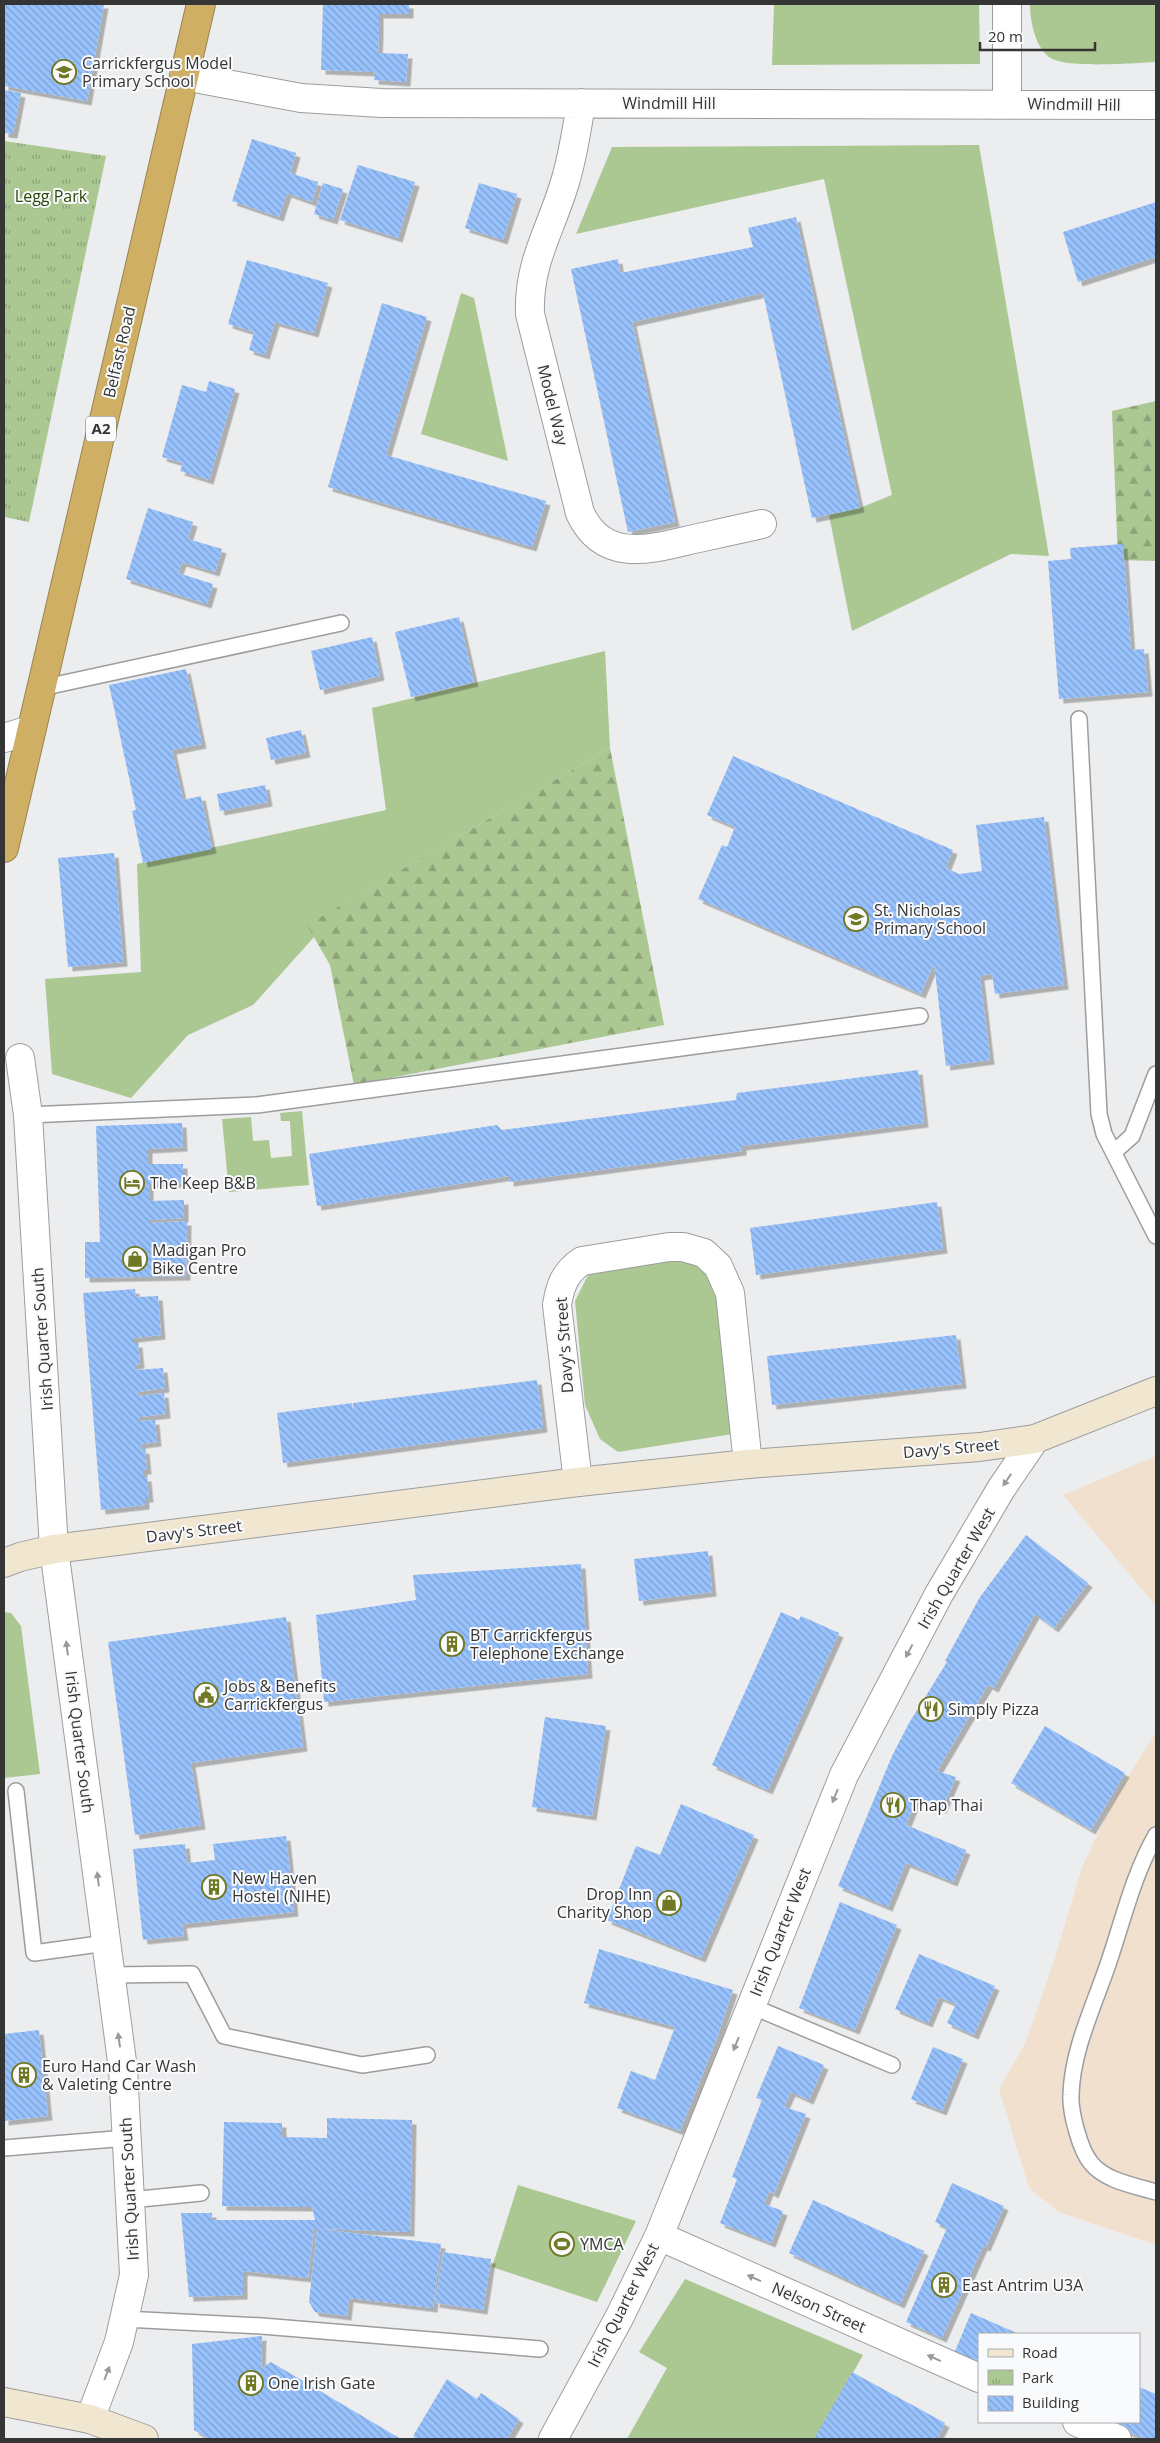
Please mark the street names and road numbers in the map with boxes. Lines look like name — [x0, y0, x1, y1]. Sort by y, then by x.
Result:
street label: Windmill Hill — [622, 92, 716, 114]
street label: Windmill Hill — [1027, 92, 1121, 116]
street label: Belfast Road — [98, 304, 140, 400]
street label: Model Way — [532, 362, 574, 449]
road number: A2 — [86, 416, 116, 442]
street label: Irish Quarter South — [26, 1267, 58, 1411]
street label: Davy's Street — [550, 1296, 578, 1394]
street label: Davy's Street — [902, 1433, 1000, 1463]
street label: Irish Quarter West — [912, 1503, 1000, 1633]
street label: Davy's Street — [145, 1514, 244, 1548]
street label: Irish Quarter South — [60, 1669, 100, 1815]
street label: Irish Quarter West — [744, 1864, 816, 2000]
street label: Irish Quarter South — [114, 2117, 144, 2261]
street label: Irish Quarter West — [582, 2239, 664, 2371]
street label: Nelson Street — [768, 2276, 870, 2338]

